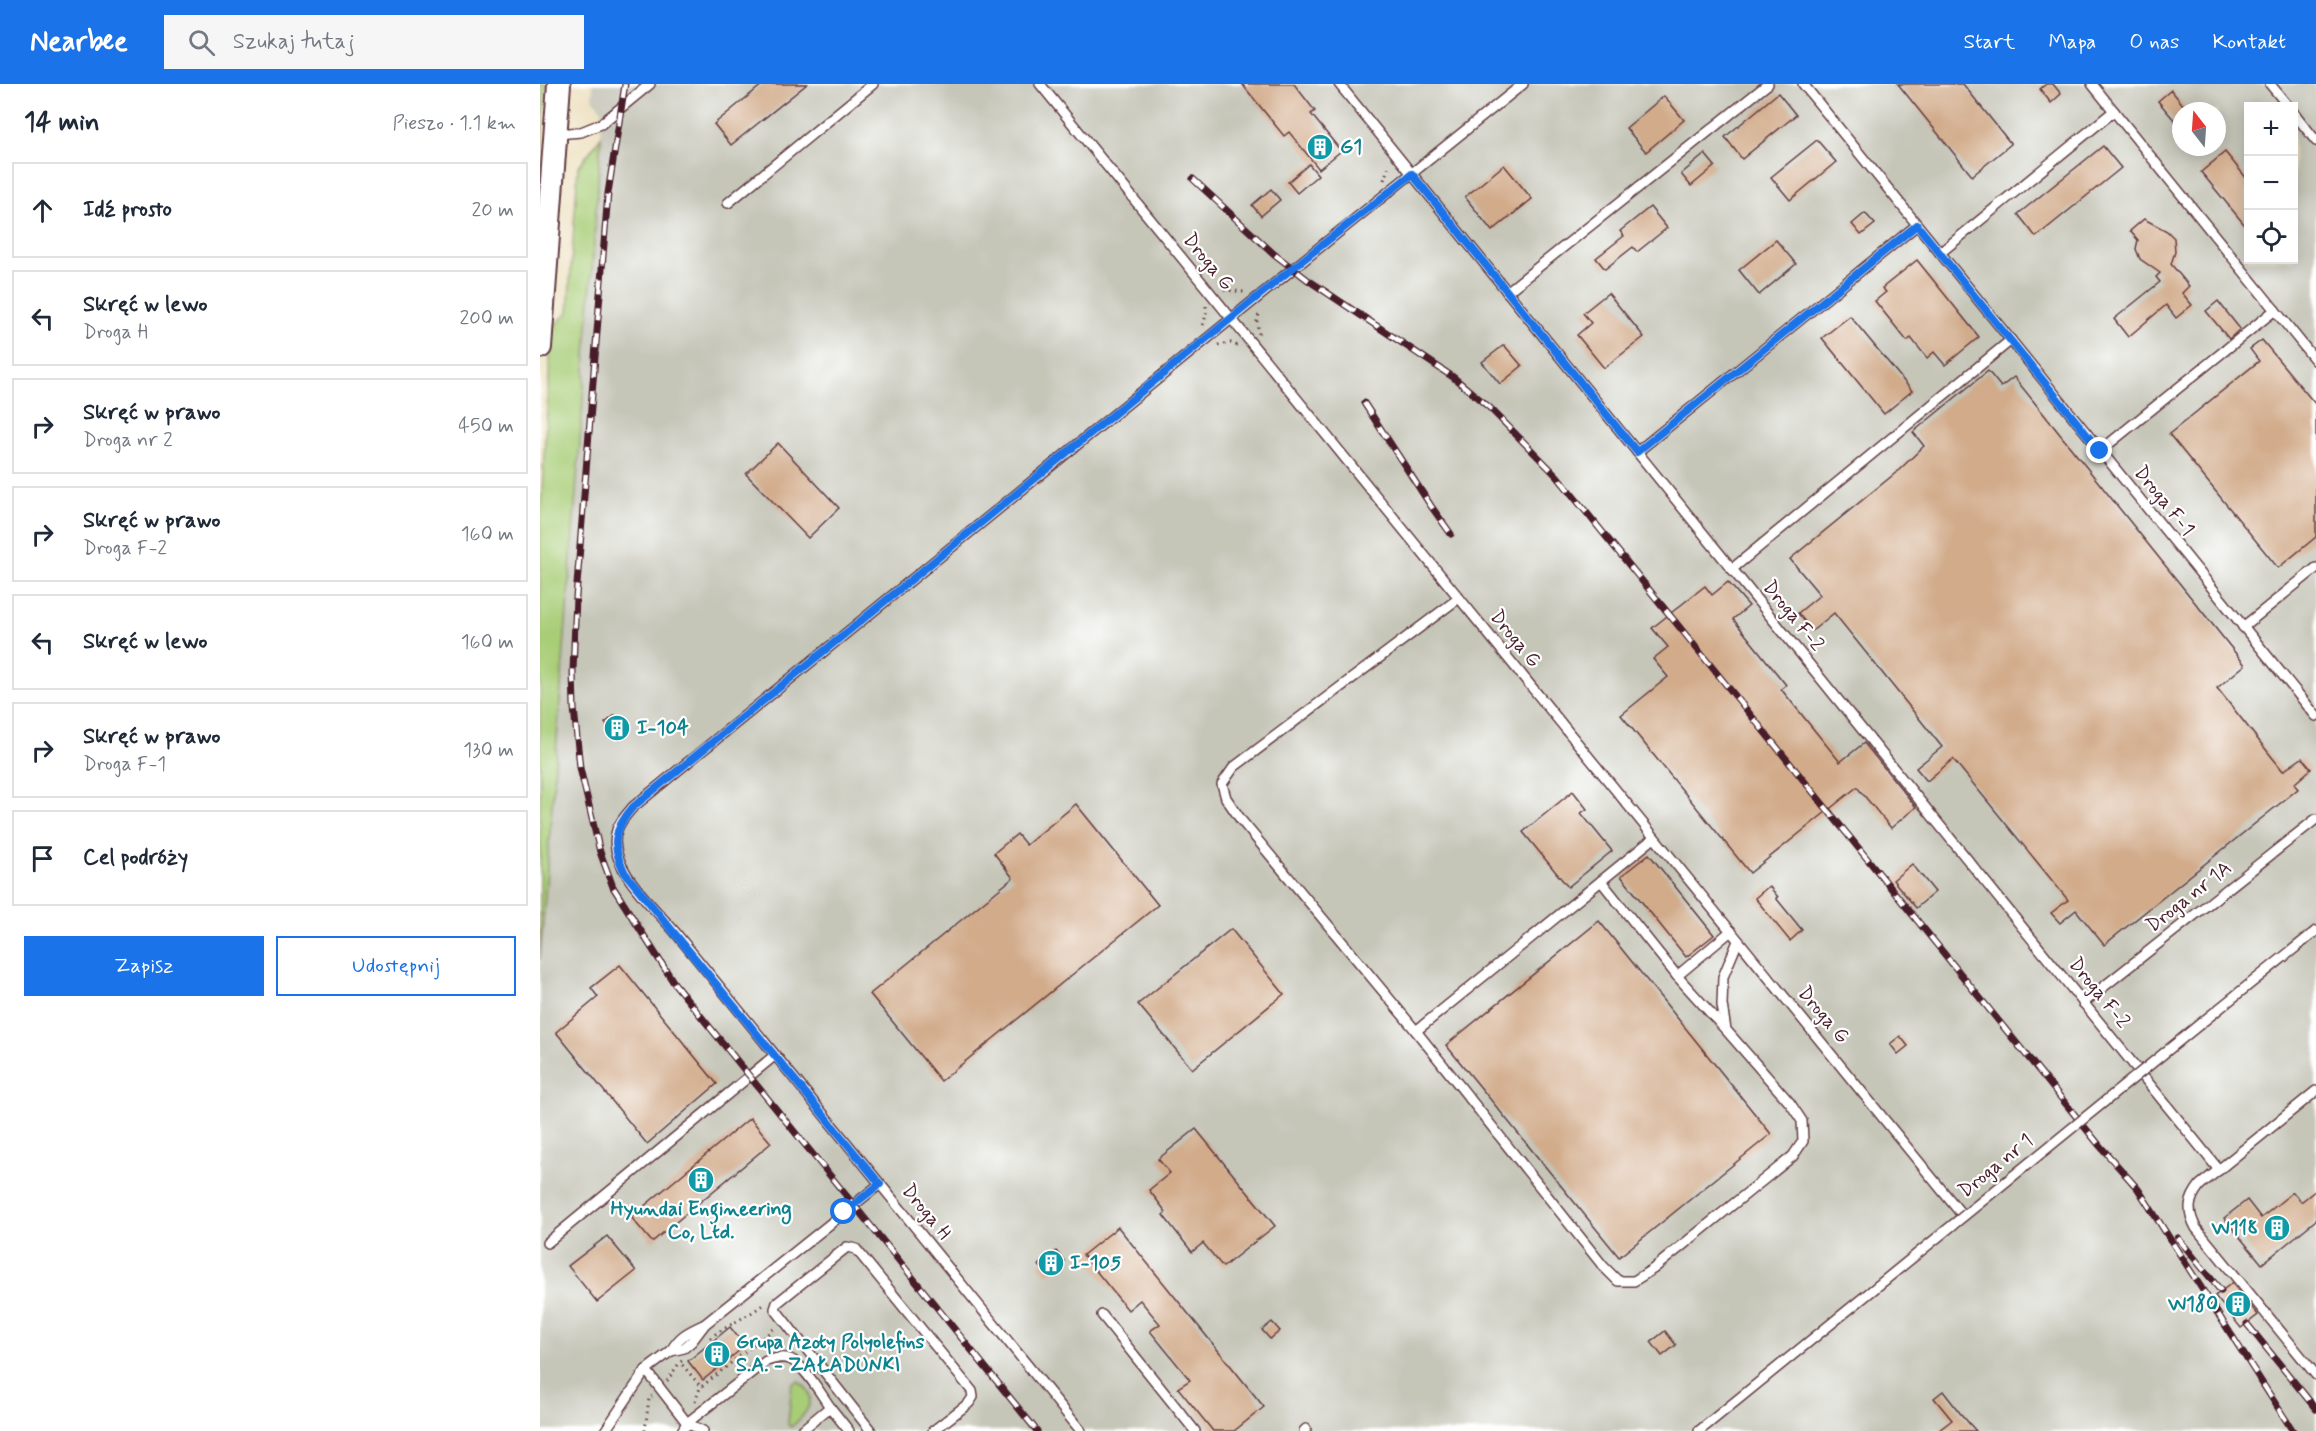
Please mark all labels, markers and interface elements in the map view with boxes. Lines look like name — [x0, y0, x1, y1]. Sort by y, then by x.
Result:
search box — [164, 15, 584, 69]
text: Nearbee — [30, 24, 128, 61]
icon: search — [185, 26, 218, 59]
text: Szukaj tutaj — [233, 28, 355, 56]
text: Start — [1963, 28, 2015, 56]
text: Mapa — [2048, 28, 2096, 56]
text: O nas — [2129, 28, 2179, 56]
text: Kontakt — [2212, 28, 2286, 56]
north arrow — [2172, 102, 2226, 156]
map controls — [2244, 102, 2298, 264]
button: + — [2244, 102, 2298, 156]
text: 14 min — [24, 106, 100, 140]
text: Pieszo · 1.1 km — [392, 110, 516, 137]
building icon: G1 — [1305, 132, 1335, 162]
place label: G1 — [1340, 134, 1362, 161]
button: − — [2244, 156, 2298, 210]
icon: ahead — [26, 194, 59, 227]
text: Idź prosto — [83, 196, 172, 224]
text: 20 m — [471, 197, 514, 224]
button: locate — [2244, 210, 2298, 264]
street label: Droga G — [1176, 227, 1240, 297]
text: Skręć w lewo — [83, 291, 208, 319]
icon: left — [26, 302, 59, 335]
text: 200 m — [459, 305, 514, 332]
text: Droga H — [83, 319, 148, 346]
text: Skręć w prawo — [83, 399, 220, 427]
icon: right — [26, 410, 59, 443]
text: 450 m — [458, 413, 514, 440]
text: Droga nr 2 — [83, 427, 173, 454]
route end — [2086, 437, 2112, 463]
street label: Droga F-1 — [2127, 460, 2201, 542]
text: Skręć w prawo — [83, 507, 220, 535]
icon: right — [26, 518, 59, 551]
text: 160 m — [461, 521, 514, 548]
text: Droga F-2 — [83, 535, 167, 562]
street label: Droga F-2 — [1756, 575, 1830, 657]
street label: Droga G — [1483, 604, 1547, 674]
icon: left — [26, 626, 59, 659]
text: Skręć w lewo — [83, 628, 208, 656]
text: 160 m — [461, 629, 514, 656]
building icon: I-104 — [602, 713, 632, 743]
place label: I-104 — [637, 715, 689, 742]
text: Skręć w prawo — [83, 723, 220, 751]
icon: right — [26, 734, 59, 767]
text: 130 m — [463, 737, 514, 764]
text: Droga F-1 — [83, 751, 166, 778]
icon: arrive — [26, 842, 59, 875]
text: Cel podróży — [83, 844, 188, 872]
street label: Droga nr 1A — [2140, 855, 2238, 939]
button: Zapisz — [24, 936, 264, 996]
button: Udostępnij — [276, 936, 516, 996]
street label: Droga F-2 — [2062, 952, 2136, 1034]
street label: Droga G — [1791, 981, 1855, 1049]
street label: Droga nr 1 — [1953, 1127, 2039, 1205]
building icon: Hyundai Engineering Co, Ltd. — [686, 1165, 716, 1195]
street label: Droga H — [895, 1178, 957, 1246]
place label: Hyundai Engineering Co, Ltd. — [610, 1196, 792, 1246]
route start — [830, 1198, 856, 1224]
building icon: W118 — [2262, 1213, 2292, 1243]
place label: W118 — [2211, 1215, 2258, 1242]
building icon: I-105 — [1036, 1248, 1066, 1278]
place label: I-105 — [1070, 1250, 1121, 1277]
building icon: W180 — [2223, 1289, 2253, 1319]
place label: W180 — [2167, 1291, 2218, 1318]
place label: Grupa Azoty Polyolefins S.A. - ZAŁADUNKI — [736, 1329, 925, 1379]
building icon: Grupa Azoty Polyolefins S.A. - ZAŁADUNKI — [702, 1339, 732, 1369]

